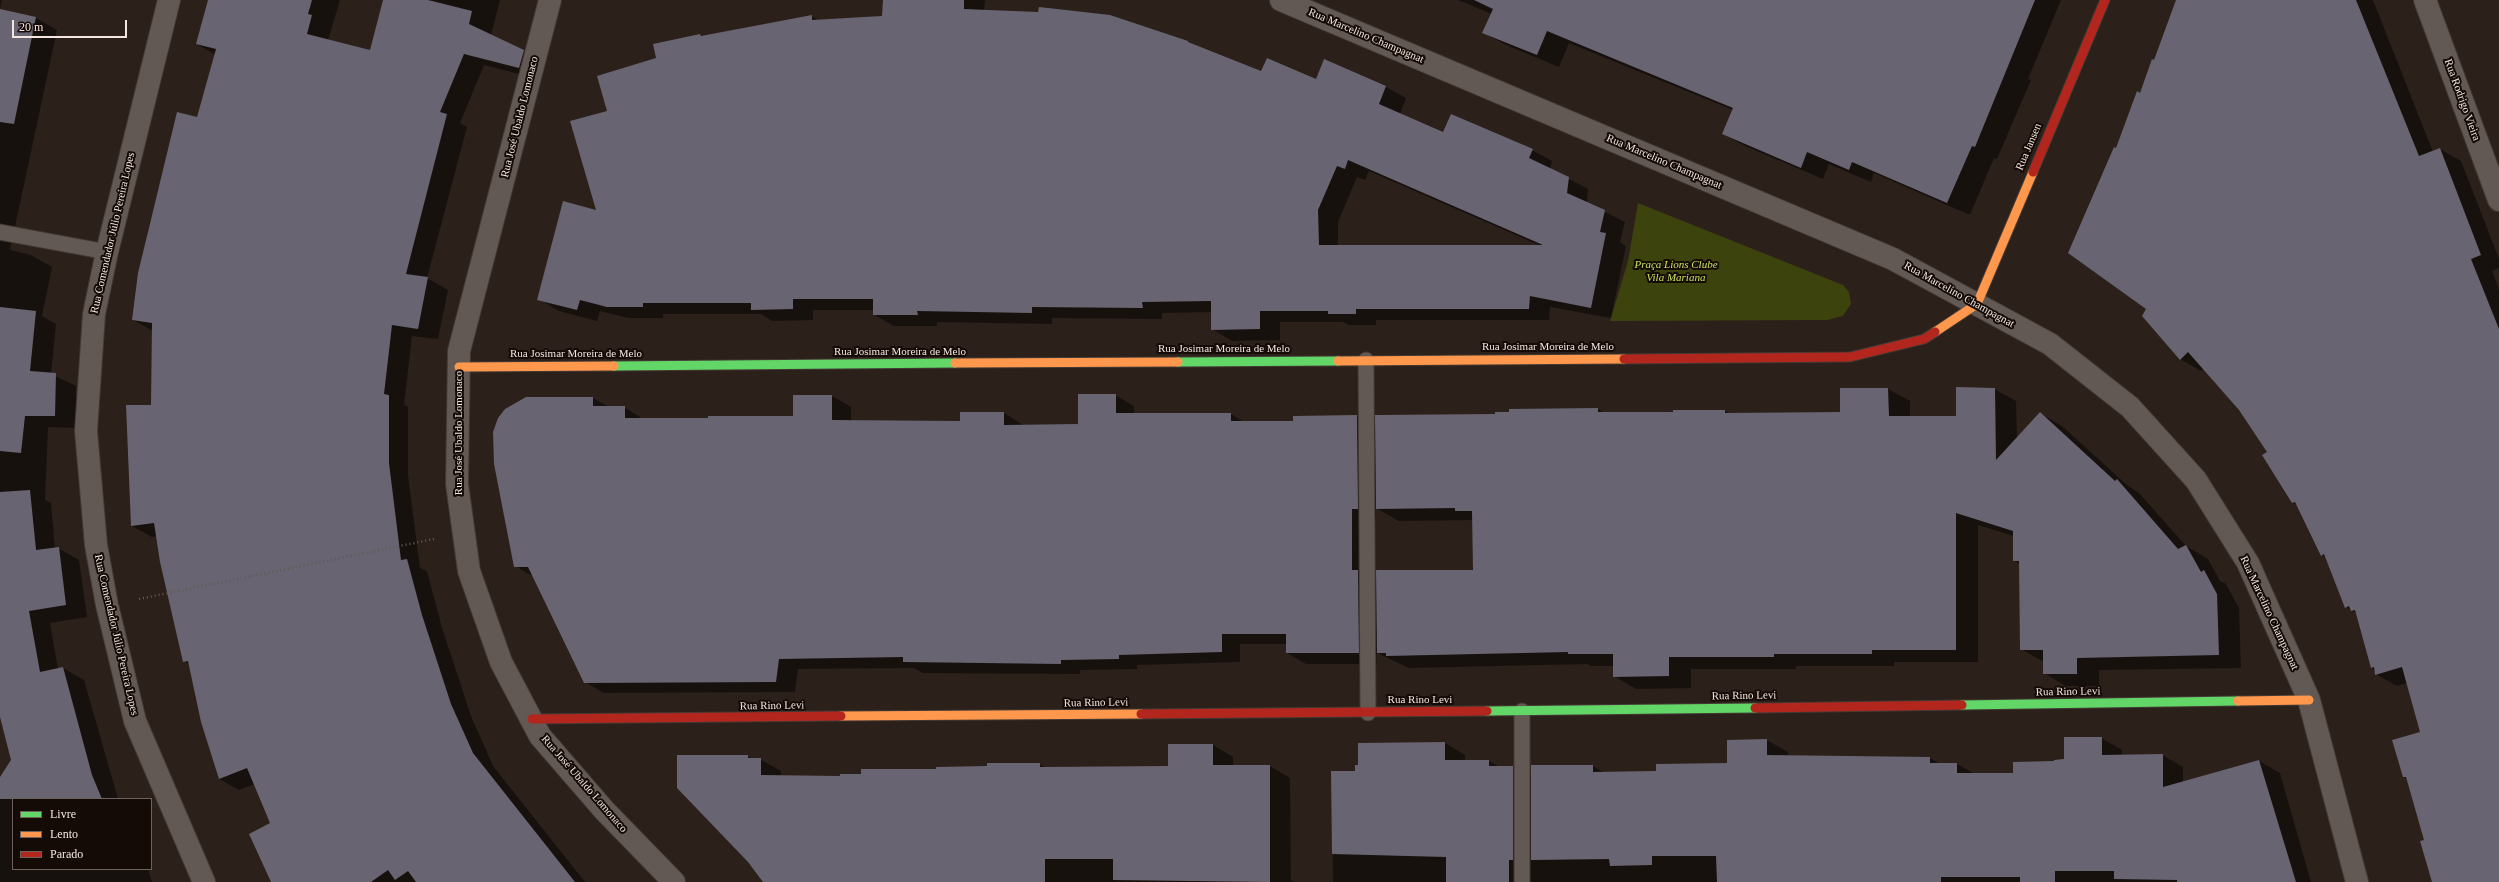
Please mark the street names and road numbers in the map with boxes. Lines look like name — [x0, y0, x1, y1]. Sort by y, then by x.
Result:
street label: Rua Marcelino Champagnat — [1306, 6, 1426, 66]
street label: Rua José Ubaldo Lomonaco — [499, 55, 541, 179]
street label: Rua Rodrigo Vieira — [2441, 57, 2483, 143]
street label: Rua Jansen — [2013, 122, 2045, 172]
street label: Rua Marcelino Champagnat — [1604, 132, 1724, 192]
street label: Rua Comendador Júlio Pereira Lopes — [88, 151, 138, 315]
street label: Rua Marcelino Champagnat — [1902, 259, 2016, 331]
street label: Rua Josimar Moreira de Melo — [1482, 340, 1614, 354]
street label: Rua Josimar Moreira de Melo — [1158, 342, 1290, 356]
street label: Rua Josimar Moreira de Melo — [834, 345, 966, 359]
street label: Rua Josimar Moreira de Melo — [510, 347, 642, 361]
street label: Rua José Ubaldo Lomonaco — [452, 371, 466, 495]
street label: Rua Comendador Júlio Pereira Lopes — [91, 553, 141, 717]
street label: Rua Marcelino Champagnat — [2237, 554, 2301, 672]
street label: Rua Rino Levi — [2036, 685, 2100, 699]
street label: Rua Rino Levi — [1712, 689, 1776, 703]
street label: Rua Rino Levi — [1388, 693, 1452, 707]
street label: Rua Rino Levi — [1064, 696, 1128, 710]
street label: Rua Rino Levi — [740, 699, 804, 713]
street label: Rua José Ubaldo Lomonaco — [538, 733, 630, 835]

